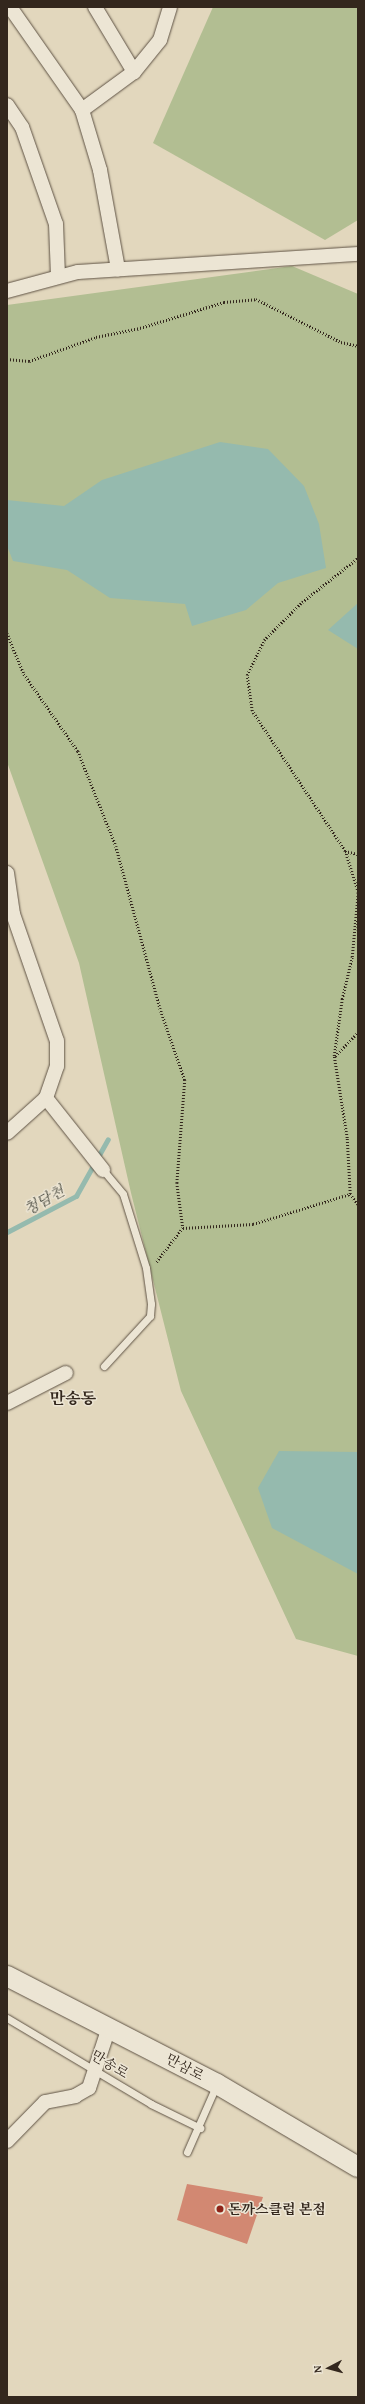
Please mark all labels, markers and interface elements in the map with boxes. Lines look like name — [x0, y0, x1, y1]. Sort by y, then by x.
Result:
water label: 청담천 — [21, 1182, 67, 1218]
district label: 만송동 — [50, 1388, 96, 1408]
street label: 만송로 — [88, 2046, 132, 2082]
street label: 만삼로 — [163, 2050, 207, 2084]
place label: 돈까스클럽 본점 — [228, 2201, 326, 2217]
marker: 돈까스클럽 본점 — [215, 2204, 225, 2214]
north arrow — [309, 2348, 349, 2388]
text: N — [309, 2365, 325, 2374]

